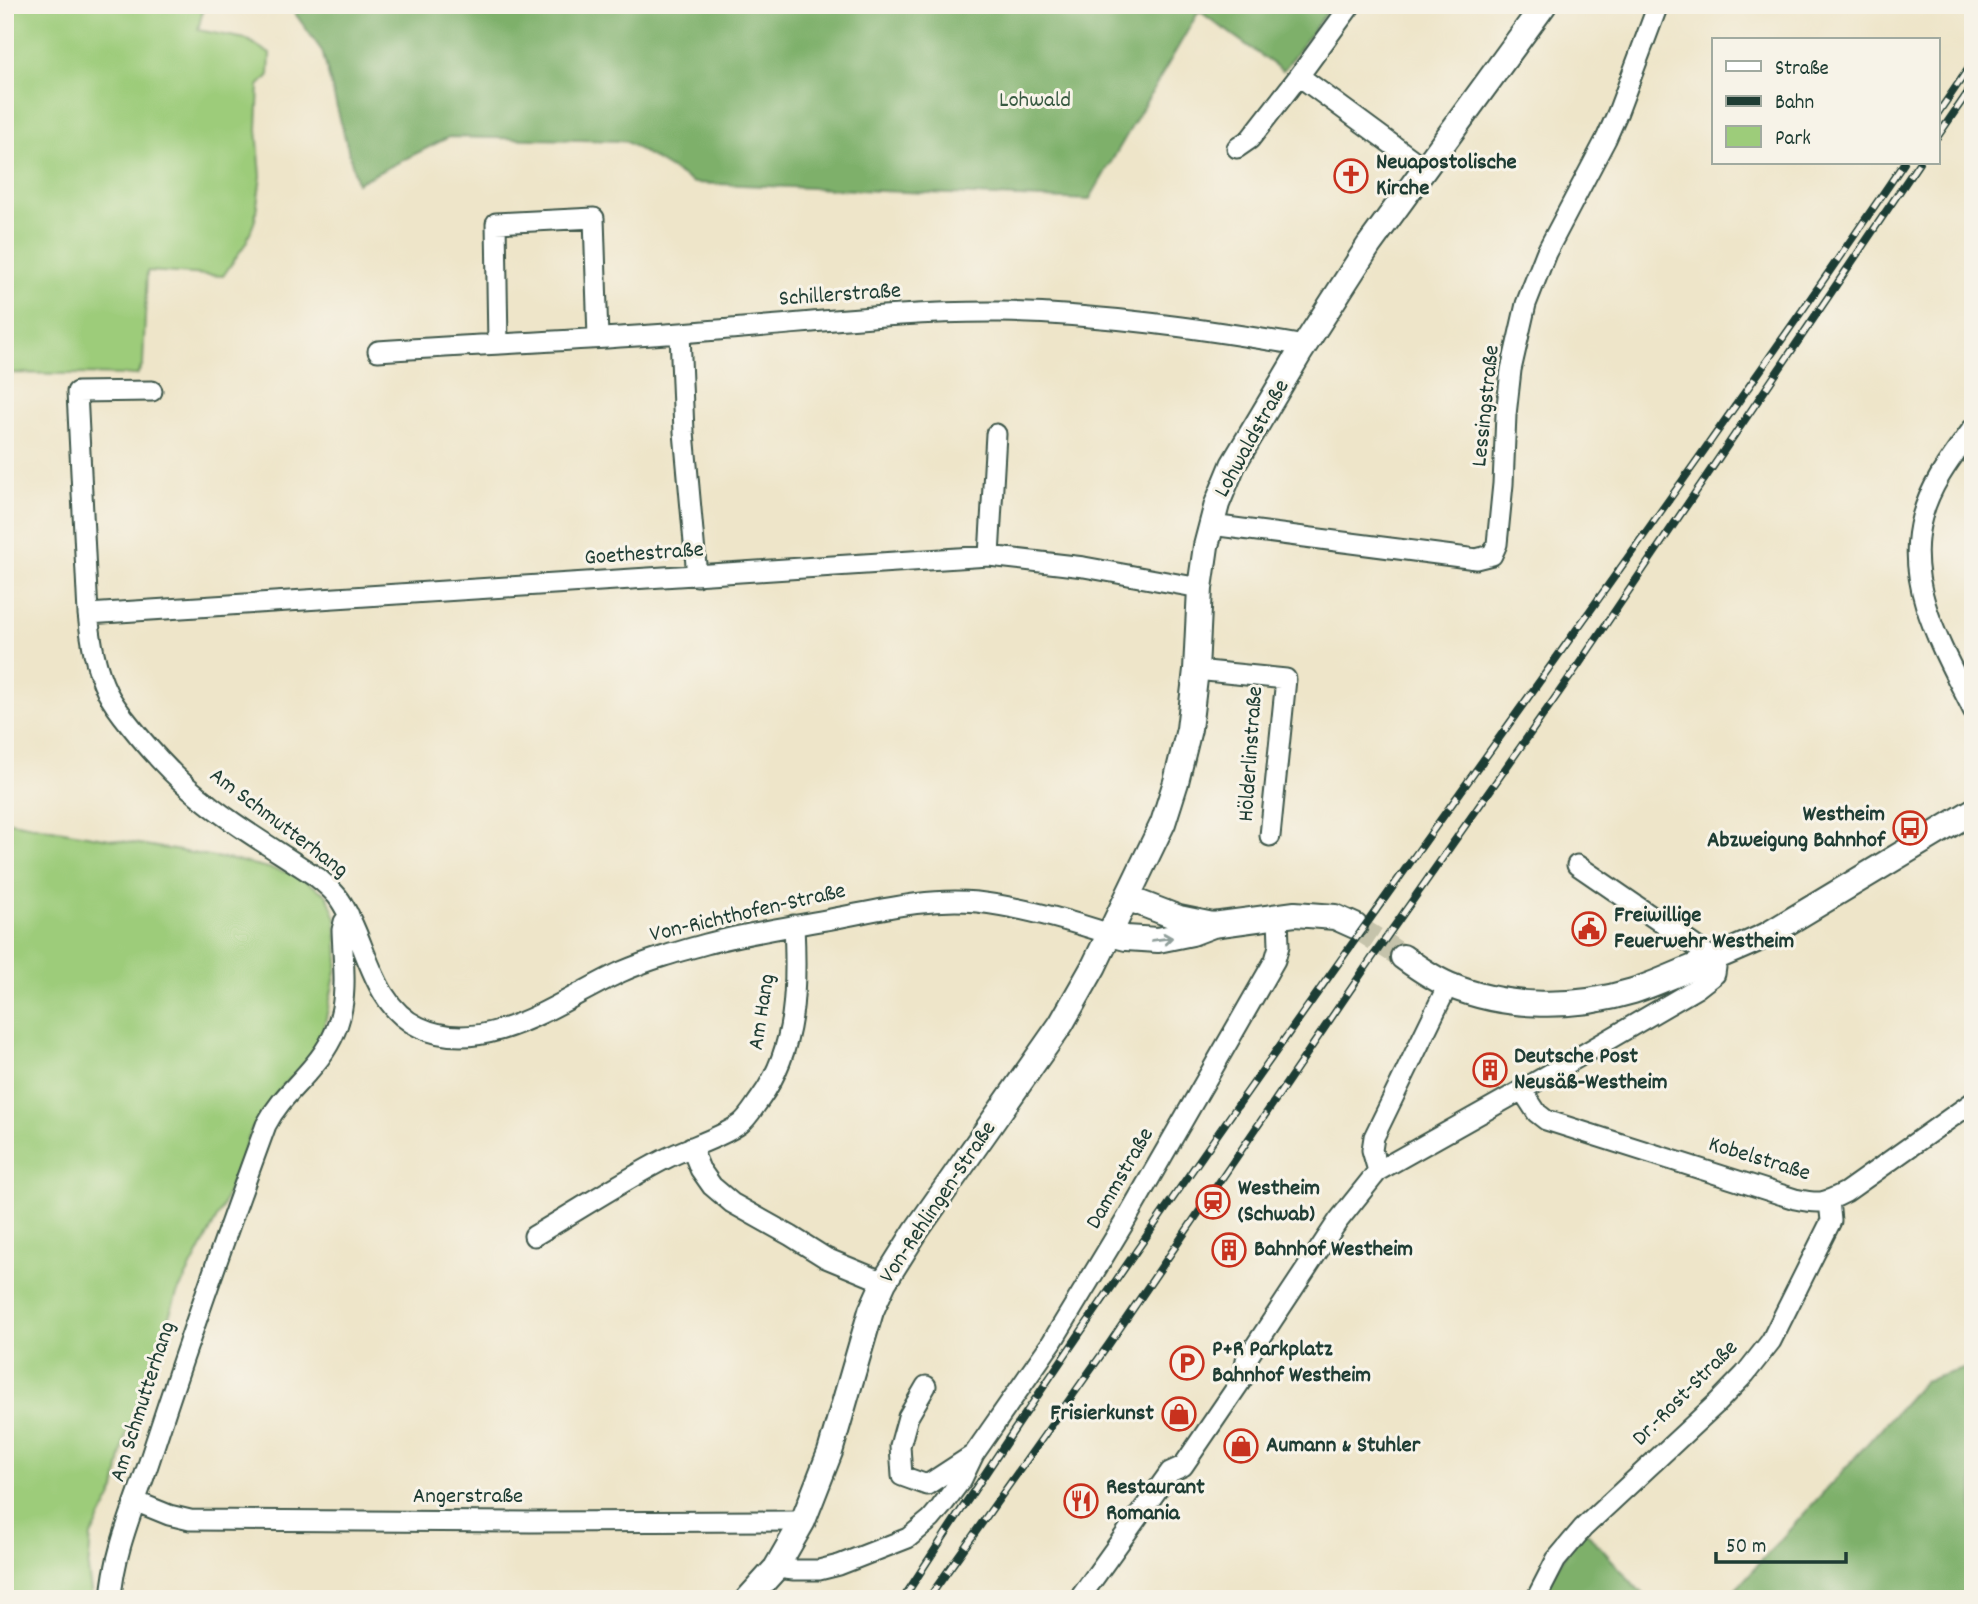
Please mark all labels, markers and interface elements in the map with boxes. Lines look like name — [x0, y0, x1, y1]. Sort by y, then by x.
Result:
legend — [1712, 38, 1940, 164]
text: Straße — [1775, 55, 1829, 85]
park label: Lohwald — [999, 85, 1071, 118]
text: Bahn — [1775, 89, 1814, 119]
text: Park — [1775, 125, 1811, 155]
place label: Neuapostolische Kirche — [1376, 147, 1517, 206]
church icon: Neuapostolische Kirche — [1332, 157, 1370, 195]
street label: Schillerstraße — [778, 275, 902, 317]
street label: Lessingstraße — [1464, 343, 1510, 469]
street label: Lohwaldstraße — [1207, 374, 1299, 504]
street label: Goethestraße — [583, 534, 705, 576]
street label: Hölderlinstraße — [1231, 685, 1273, 823]
street label: Am Schmutterhang — [201, 761, 355, 887]
place label: Westheim Abzweigung Bahnhof — [1707, 799, 1886, 858]
bus stop icon: Westheim Abzweigung Bahnhof — [1891, 809, 1929, 847]
street label: Von-Richthofen-Straße — [647, 875, 849, 953]
place label: Freiwillige Feuerwehr Westheim — [1614, 900, 1795, 959]
public building icon: Freiwillige Feuerwehr Westheim — [1570, 910, 1608, 948]
one-way arrow — [1150, 932, 1173, 945]
street label: Am Hang — [741, 971, 785, 1053]
place label: Deutsche Post Neusäß-Westheim — [1514, 1041, 1668, 1100]
building icon: Deutsche Post Neusäß-Westheim — [1471, 1051, 1509, 1089]
street label: Von-Rehlingen-Straße — [872, 1115, 1006, 1291]
street label: Dammstraße — [1079, 1122, 1163, 1236]
street label: Kobelstraße — [1704, 1129, 1814, 1191]
place label: Westheim (Schwab) — [1238, 1173, 1320, 1232]
station icon: Westheim (Schwab) — [1194, 1183, 1232, 1221]
building icon: Bahnhof Westheim — [1210, 1231, 1248, 1269]
place label: Bahnhof Westheim — [1254, 1234, 1413, 1267]
street label: Am Schmutterhang — [103, 1318, 185, 1486]
street label: Dr.-Rost-Straße — [1625, 1333, 1747, 1455]
place label: P+R Parkplatz Bahnhof Westheim — [1212, 1334, 1371, 1393]
parking icon: P+R Parkplatz Bahnhof Westheim — [1168, 1344, 1206, 1382]
shop icon: Frisierkunst — [1160, 1395, 1198, 1433]
place label: Frisierkunst — [1050, 1398, 1155, 1431]
shop icon: Aumann & Stuhler — [1222, 1427, 1260, 1465]
place label: Aumann & Stuhler — [1266, 1430, 1421, 1463]
place label: Restaurant Romania — [1106, 1472, 1205, 1531]
street label: Angerstraße — [413, 1481, 523, 1514]
restaurant icon: Restaurant Romania — [1062, 1482, 1100, 1520]
scale bar — [1716, 1520, 1845, 1564]
text: 50 m — [1726, 1533, 1766, 1563]

